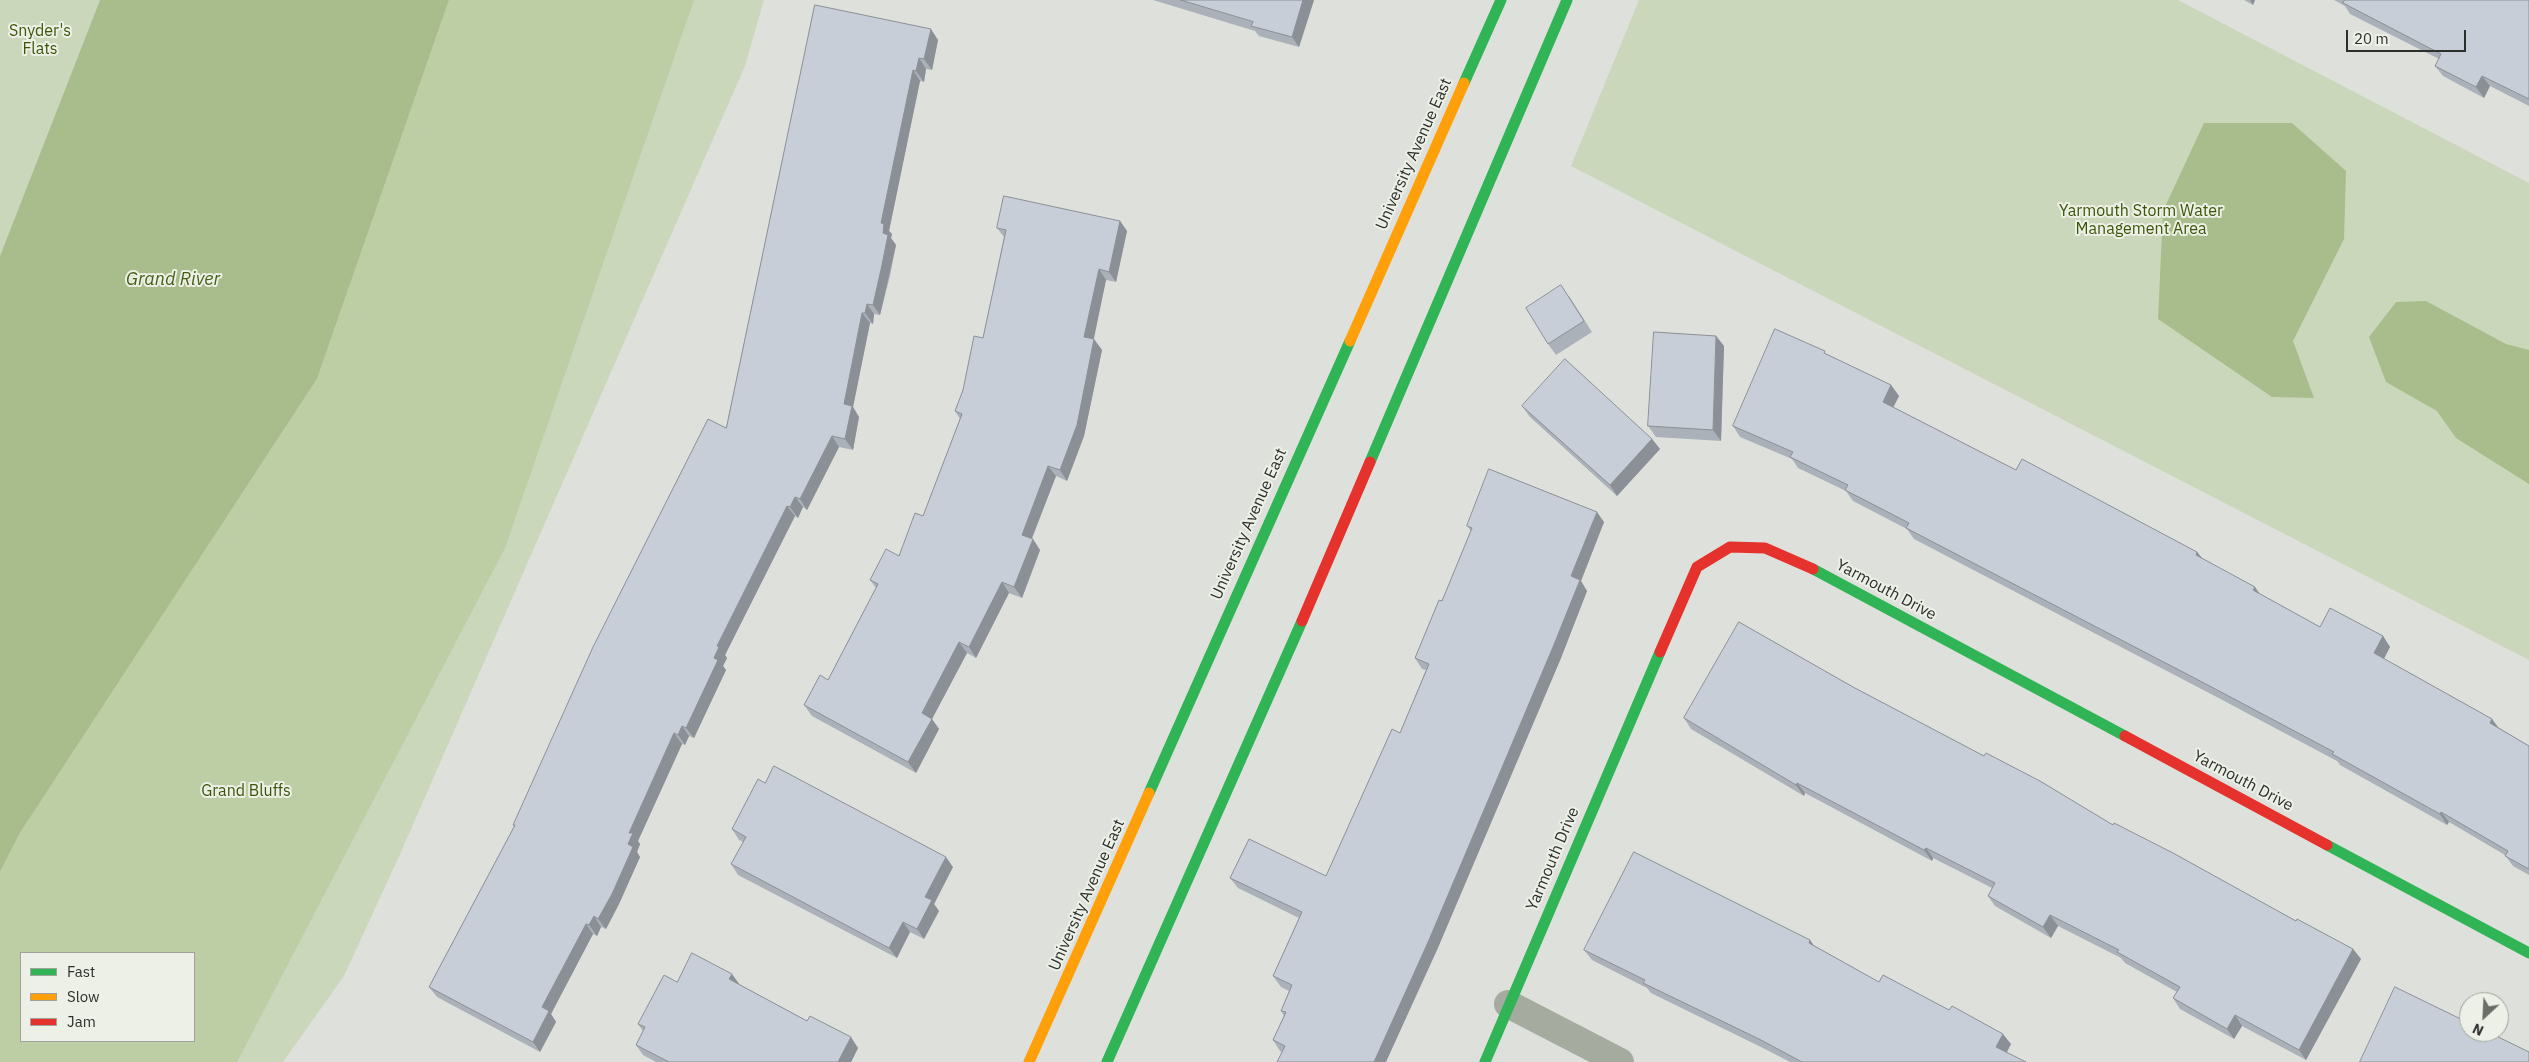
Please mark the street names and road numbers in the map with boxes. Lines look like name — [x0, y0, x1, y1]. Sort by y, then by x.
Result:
street label: University Avenue East — [1372, 75, 1456, 233]
street label: University Avenue East — [1207, 445, 1291, 603]
street label: Yarmouth Drive — [1833, 556, 1939, 624]
street label: Yarmouth Drive — [2190, 747, 2296, 815]
street label: Yarmouth Drive — [1523, 804, 1583, 914]
street label: University Avenue East — [1045, 816, 1129, 974]

